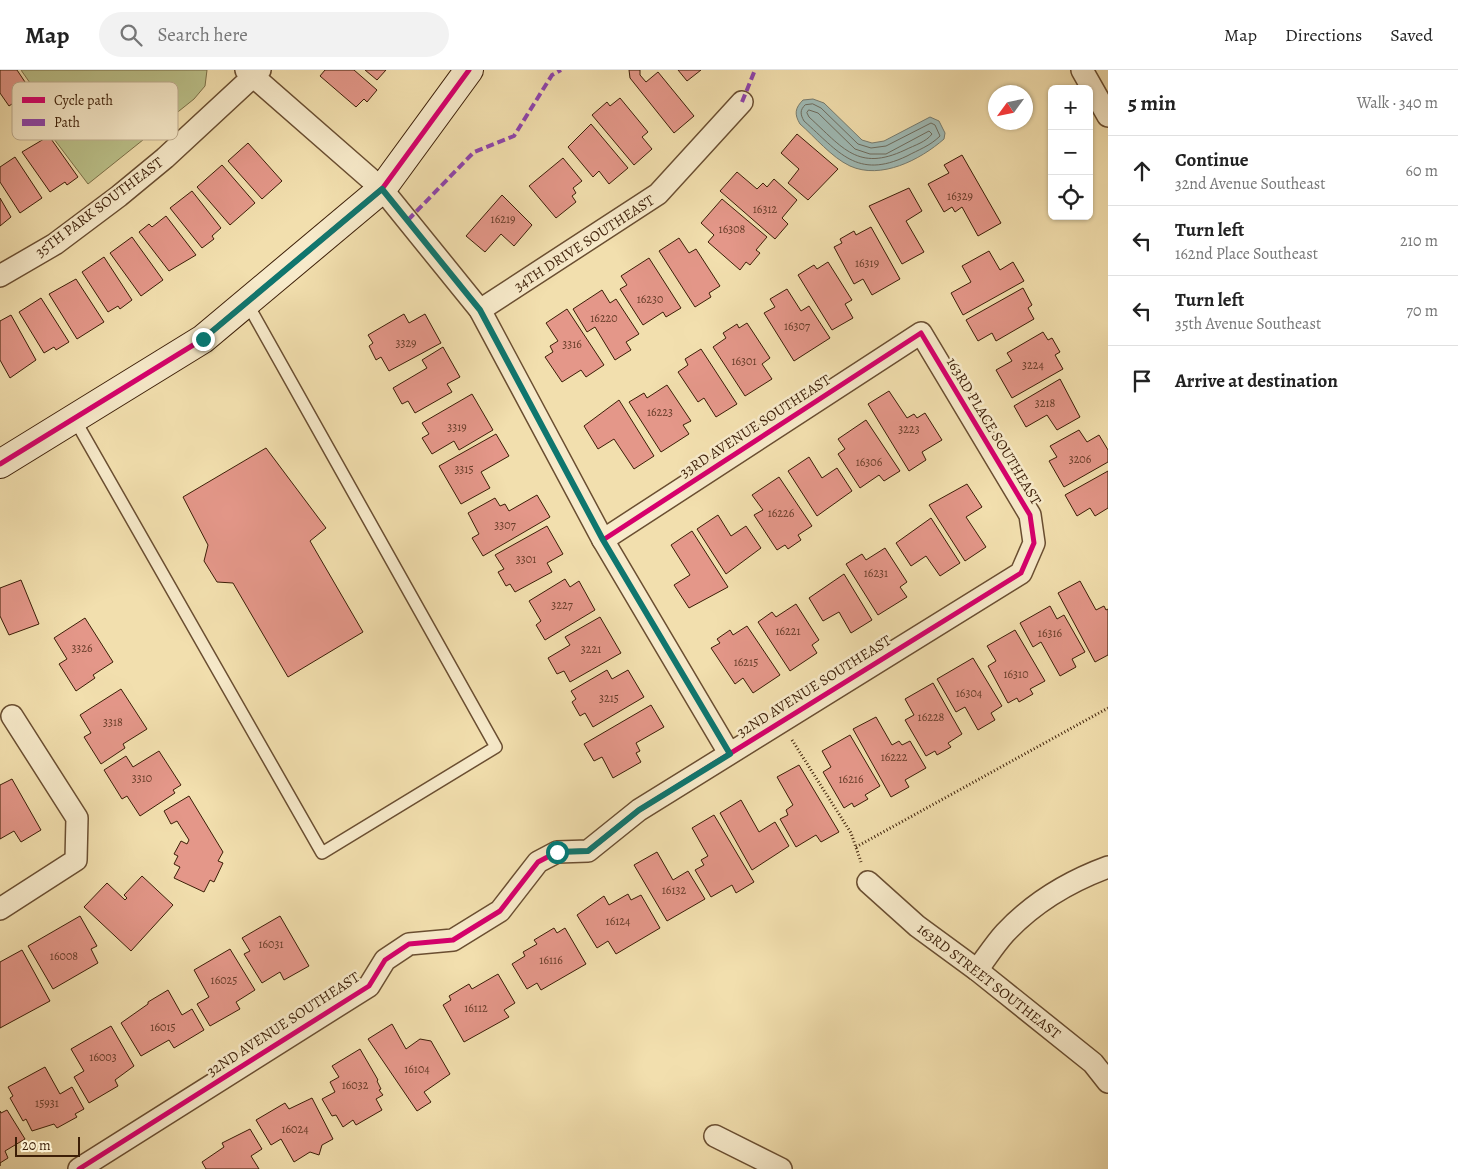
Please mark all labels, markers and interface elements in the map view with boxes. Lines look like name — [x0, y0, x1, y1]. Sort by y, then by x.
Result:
search box — [99, 12, 449, 57]
text: Map — [25, 19, 69, 51]
icon: search — [117, 21, 145, 49]
text: Search here — [157, 22, 248, 48]
text: Map — [1224, 23, 1257, 47]
text: Directions — [1285, 23, 1362, 47]
text: Saved — [1390, 23, 1433, 47]
legend — [12, 82, 178, 140]
north arrow — [988, 85, 1033, 130]
map controls — [1048, 85, 1093, 220]
button: + — [1048, 85, 1093, 130]
text: 5 min — [1128, 89, 1176, 117]
text: Cycle path — [54, 91, 114, 110]
text: Walk · 340 m — [1357, 92, 1438, 114]
text: Path — [54, 113, 81, 132]
button: − — [1048, 130, 1093, 175]
text: Continue — [1175, 147, 1249, 173]
street label: 35TH PARK SOUTHEAST — [31, 152, 168, 262]
icon: ahead — [1128, 157, 1156, 185]
text: 60 m — [1406, 160, 1438, 182]
text: 32nd Avenue Southeast — [1175, 173, 1326, 195]
button: locate — [1048, 175, 1093, 220]
house number: 16329 — [947, 188, 973, 204]
street label: 34TH DRIVE SOUTHEAST — [510, 190, 659, 296]
house number: 16312 — [753, 201, 778, 217]
house number: 16219 — [491, 211, 515, 227]
text: Turn left — [1175, 217, 1244, 243]
house number: 16308 — [719, 221, 746, 237]
icon: left — [1128, 227, 1156, 255]
text: 210 m — [1400, 230, 1438, 252]
text: 162nd Place Southeast — [1175, 243, 1318, 265]
house number: 16319 — [855, 255, 879, 271]
text: Turn left — [1175, 287, 1244, 313]
house number: 16230 — [637, 291, 663, 307]
icon: left — [1128, 297, 1156, 325]
text: 70 m — [1406, 300, 1438, 322]
house number: 16220 — [590, 310, 618, 326]
text: 35th Avenue Southeast — [1175, 313, 1321, 335]
house number: 16307 — [784, 318, 811, 334]
route end — [192, 328, 215, 351]
house number: 3329 — [395, 335, 417, 351]
house number: 3316 — [562, 336, 582, 352]
house number: 16301 — [731, 353, 757, 369]
street label: 163RD PLACE SOUTHEAST — [942, 353, 1046, 509]
house number: 3224 — [1022, 357, 1044, 373]
icon: arrive — [1128, 367, 1156, 395]
text: Arrive at destination — [1175, 368, 1338, 394]
street label: 33RD AVENUE SOUTHEAST — [676, 369, 835, 482]
house number: 3218 — [1035, 395, 1055, 411]
house number: 16223 — [647, 404, 673, 420]
house number: 3319 — [447, 419, 467, 435]
house number: 3223 — [898, 421, 920, 437]
house number: 3206 — [1069, 451, 1092, 467]
house number: 16306 — [856, 454, 883, 470]
house number: 3315 — [454, 461, 474, 477]
house number: 16226 — [768, 505, 795, 521]
house number: 3307 — [494, 517, 517, 533]
house number: 3301 — [516, 551, 536, 567]
house number: 16231 — [864, 565, 888, 581]
house number: 3227 — [551, 597, 574, 613]
house number: 16221 — [775, 623, 801, 639]
house number: 16316 — [1038, 625, 1063, 641]
street label: 32ND AVENUE SOUTHEAST — [733, 630, 896, 742]
house number: 3326 — [71, 640, 93, 656]
house number: 3221 — [581, 641, 601, 657]
house number: 16215 — [734, 654, 758, 670]
house number: 16310 — [1003, 666, 1029, 682]
house number: 16304 — [956, 685, 983, 701]
house number: 3215 — [599, 690, 619, 706]
house number: 16228 — [918, 709, 945, 725]
house number: 3318 — [103, 714, 123, 730]
house number: 16222 — [881, 749, 908, 765]
house number: 3310 — [132, 770, 152, 786]
house number: 16216 — [839, 771, 864, 787]
route start — [546, 841, 569, 864]
house number: 16132 — [662, 882, 687, 898]
house number: 16124 — [606, 913, 631, 929]
street label: 163RD STREET SOUTHEAST — [913, 919, 1066, 1044]
house number: 16031 — [258, 936, 284, 952]
house number: 16008 — [50, 948, 78, 964]
house number: 16116 — [539, 952, 563, 968]
street label: 32ND AVENUE SOUTHEAST — [203, 967, 364, 1081]
house number: 16025 — [211, 972, 237, 988]
house number: 16112 — [464, 1000, 488, 1016]
house number: 16015 — [150, 1019, 176, 1035]
house number: 16003 — [89, 1049, 117, 1065]
house number: 16104 — [404, 1061, 430, 1077]
house number: 16032 — [342, 1077, 369, 1093]
house number: 15931 — [35, 1095, 59, 1111]
house number: 16024 — [281, 1121, 309, 1137]
scale bar — [15, 1134, 80, 1157]
text: 20 m — [22, 1136, 51, 1155]

